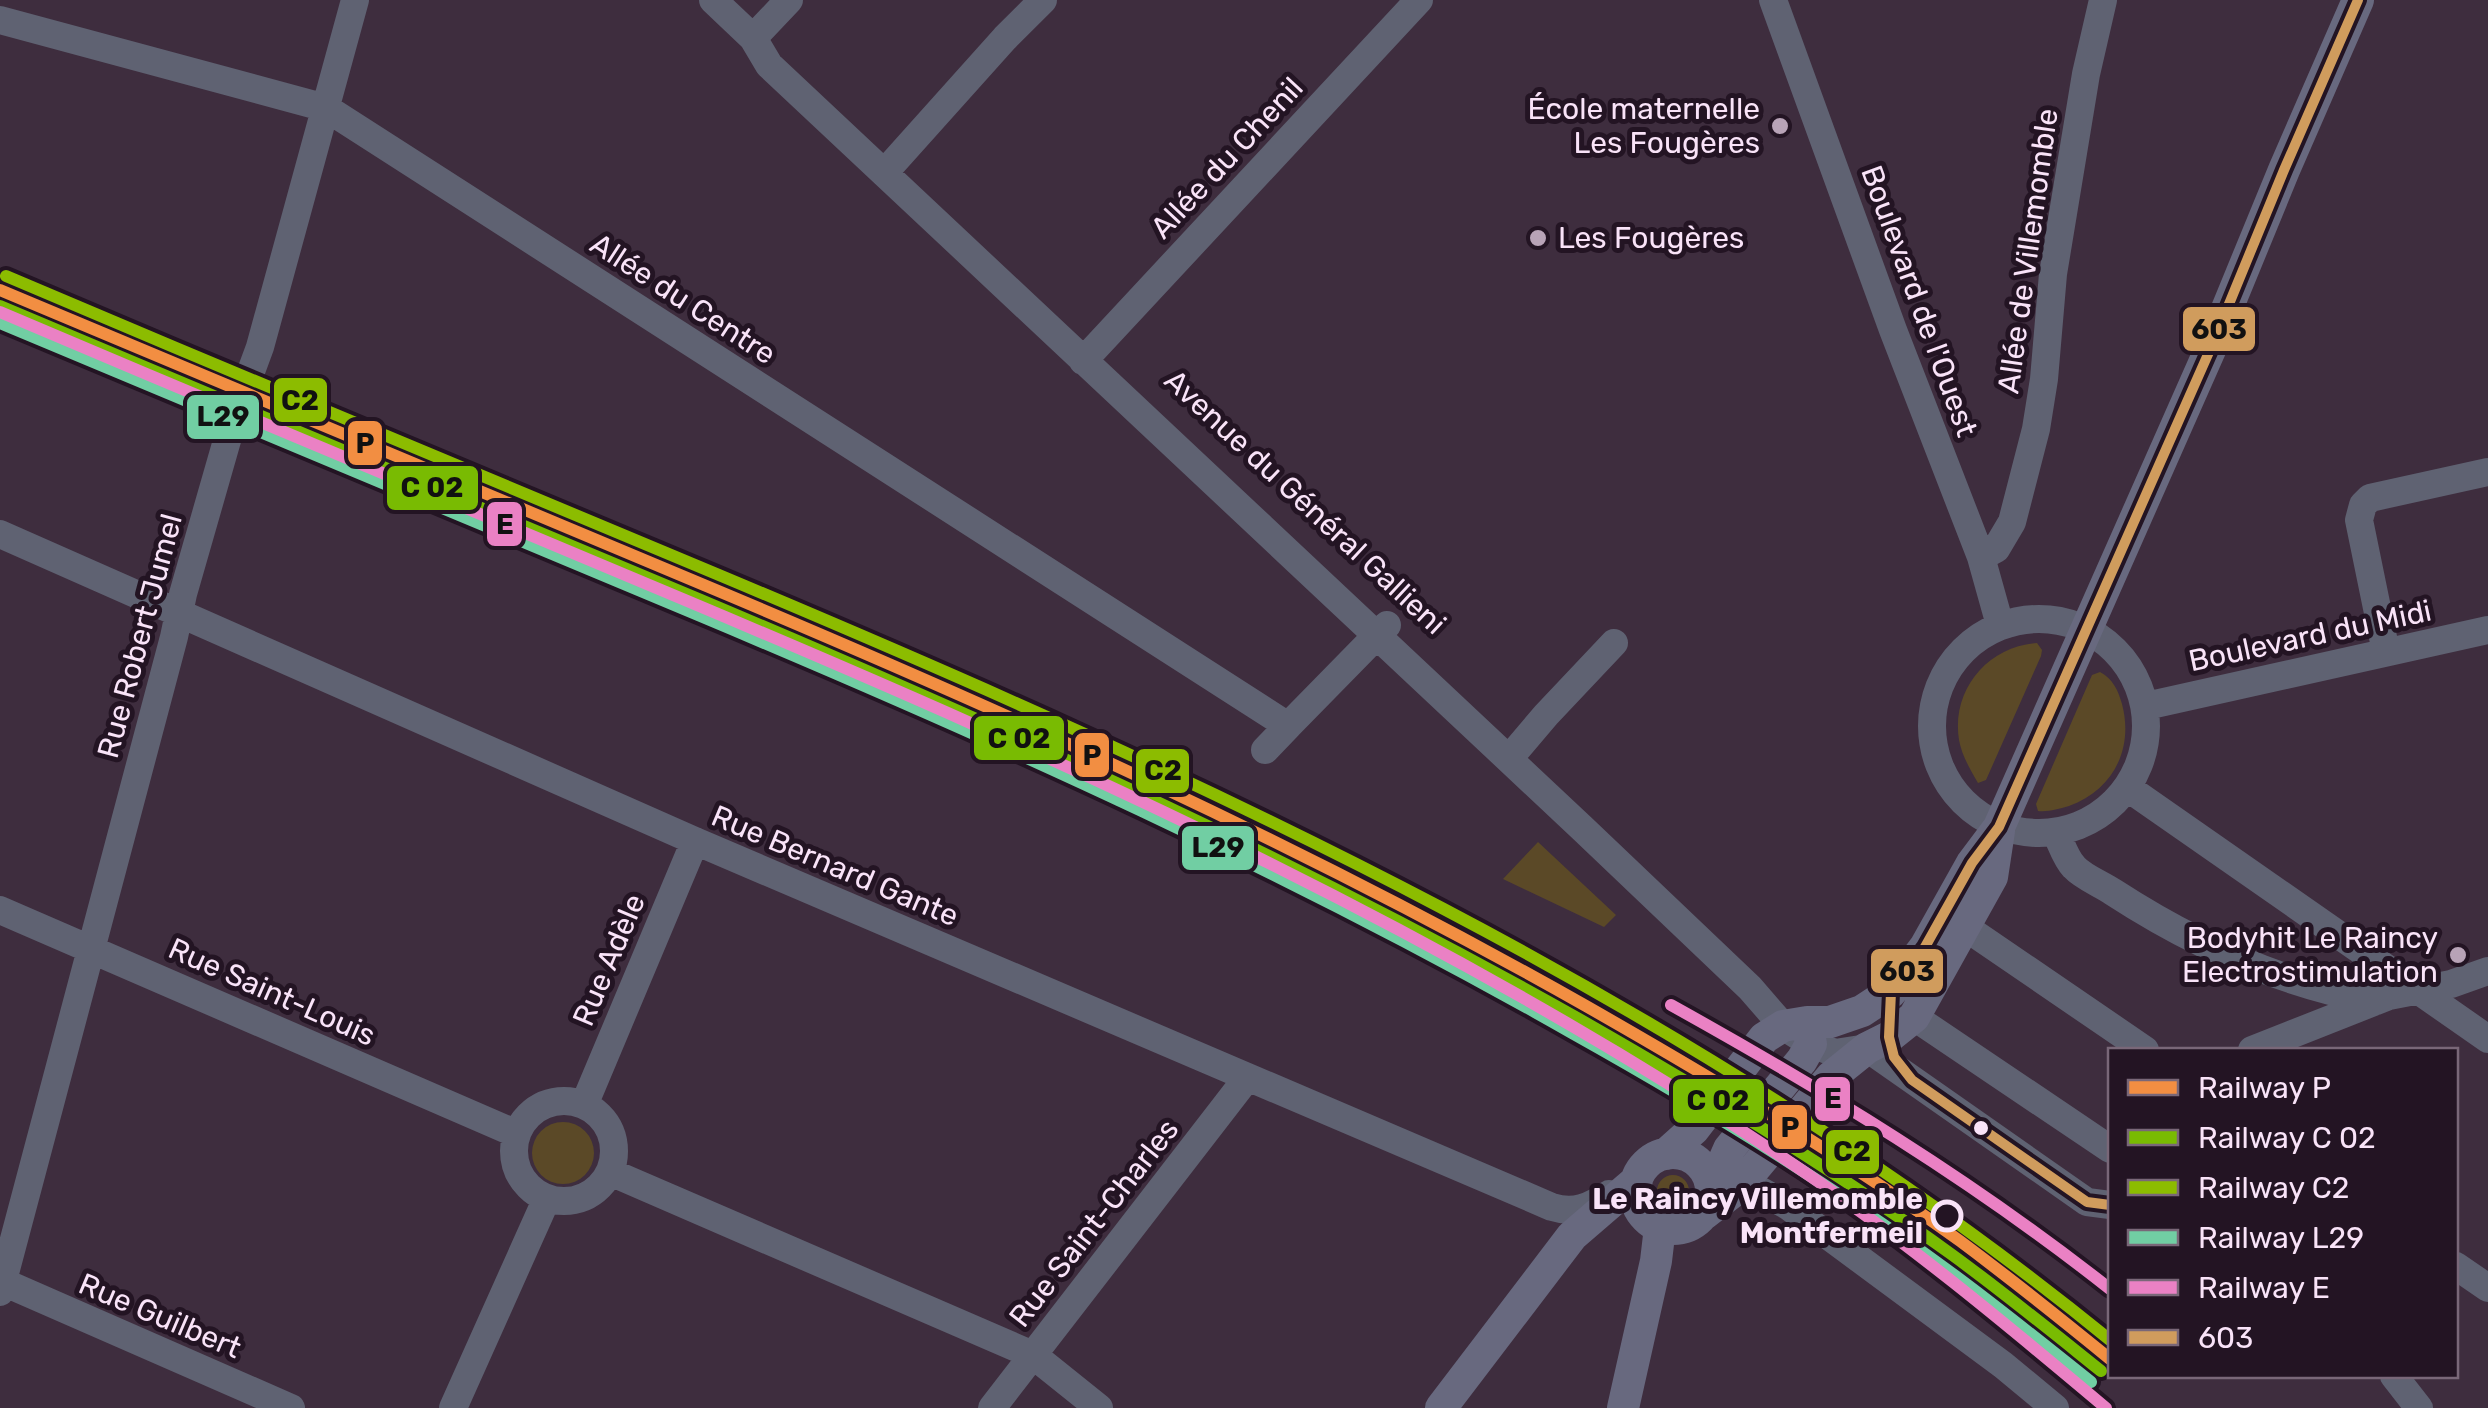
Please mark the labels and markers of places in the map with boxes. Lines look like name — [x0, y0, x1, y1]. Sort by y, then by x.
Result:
place label: École maternelle Les Fougères — [1527, 91, 1760, 161]
marker: École maternelle Les Fougères — [1769, 115, 1791, 137]
place label: Les Fougères — [1558, 220, 1744, 256]
marker: Les Fougères — [1527, 227, 1549, 249]
place label: Bodyhit Le Raincy Electrostimulation — [2182, 920, 2438, 990]
marker: Bodyhit Le Raincy Electrostimulation — [2447, 944, 2469, 966]
unlabelled marker — [1971, 1118, 1991, 1138]
place label: Le Raincy Villemomble Montfermeil — [1592, 1181, 1923, 1251]
marker: Le Raincy Villemomble Montfermeil — [1932, 1201, 1962, 1231]

